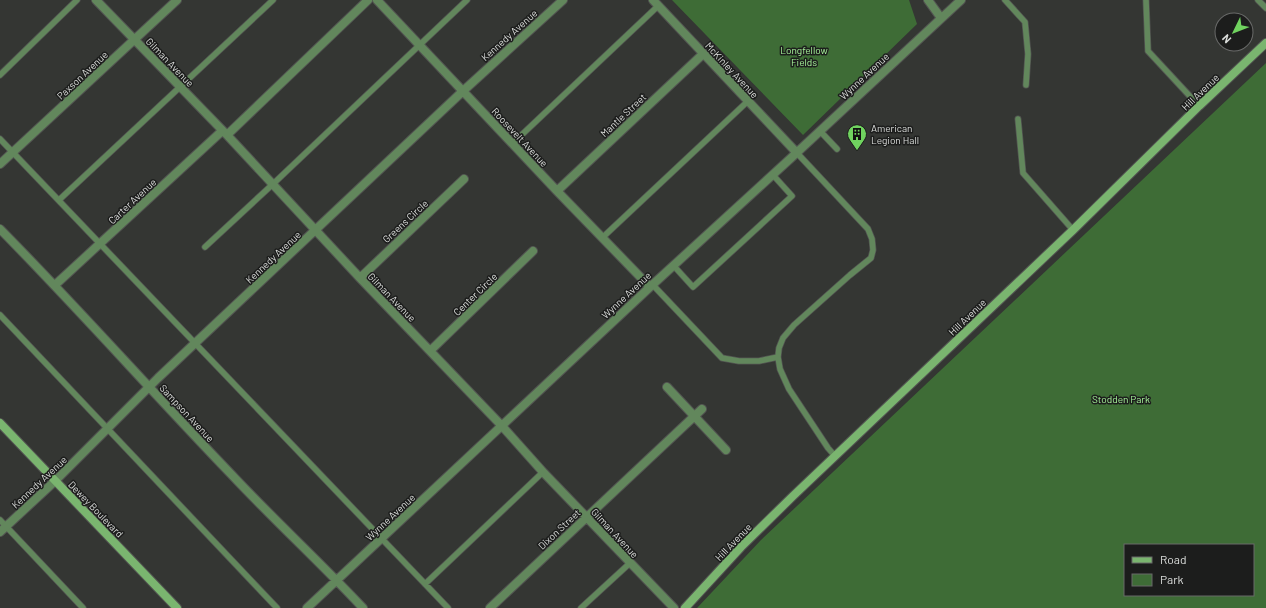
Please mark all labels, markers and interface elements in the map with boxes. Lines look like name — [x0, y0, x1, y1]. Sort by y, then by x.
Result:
street label: Kennedy Avenue — [479, 7, 539, 63]
north arrow — [1214, 12, 1254, 52]
text: N — [1219, 32, 1234, 46]
street label: Gilman Avenue — [144, 35, 196, 89]
street label: McKinley Avenue — [703, 39, 761, 101]
park label: Longfellow Fields — [780, 44, 828, 68]
street label: Paxson Avenue — [54, 48, 110, 102]
street label: Wynne Avenue — [837, 50, 891, 102]
street label: Hill Avenue — [1179, 71, 1221, 113]
street label: Mantle Street — [598, 91, 649, 139]
street label: Roosevelt Avenue — [489, 105, 551, 169]
place label: American Legion Hall — [871, 122, 919, 146]
building icon: American Legion Hall — [846, 123, 868, 151]
street label: Carter Avenue — [106, 176, 158, 226]
street label: Greens Circle — [380, 197, 430, 245]
street label: Kennedy Avenue — [243, 228, 303, 286]
street label: Wynne Avenue — [599, 269, 653, 321]
street label: Gilman Avenue — [366, 270, 418, 324]
street label: Center Circle — [451, 270, 499, 318]
street label: Hill Avenue — [946, 296, 988, 338]
street label: Sampson Avenue — [157, 382, 217, 444]
park label: Stodden Park — [1092, 393, 1150, 405]
street label: Kennedy Avenue — [9, 453, 69, 511]
street label: Dewey Boulevard — [66, 478, 126, 540]
street label: Wynne Avenue — [363, 491, 417, 543]
street label: Dixon Street — [535, 506, 583, 552]
street label: Gilman Avenue — [589, 506, 641, 560]
street label: Hill Avenue — [712, 521, 754, 563]
legend — [1124, 544, 1254, 596]
text: Road — [1160, 552, 1187, 566]
text: Park — [1160, 572, 1184, 586]

